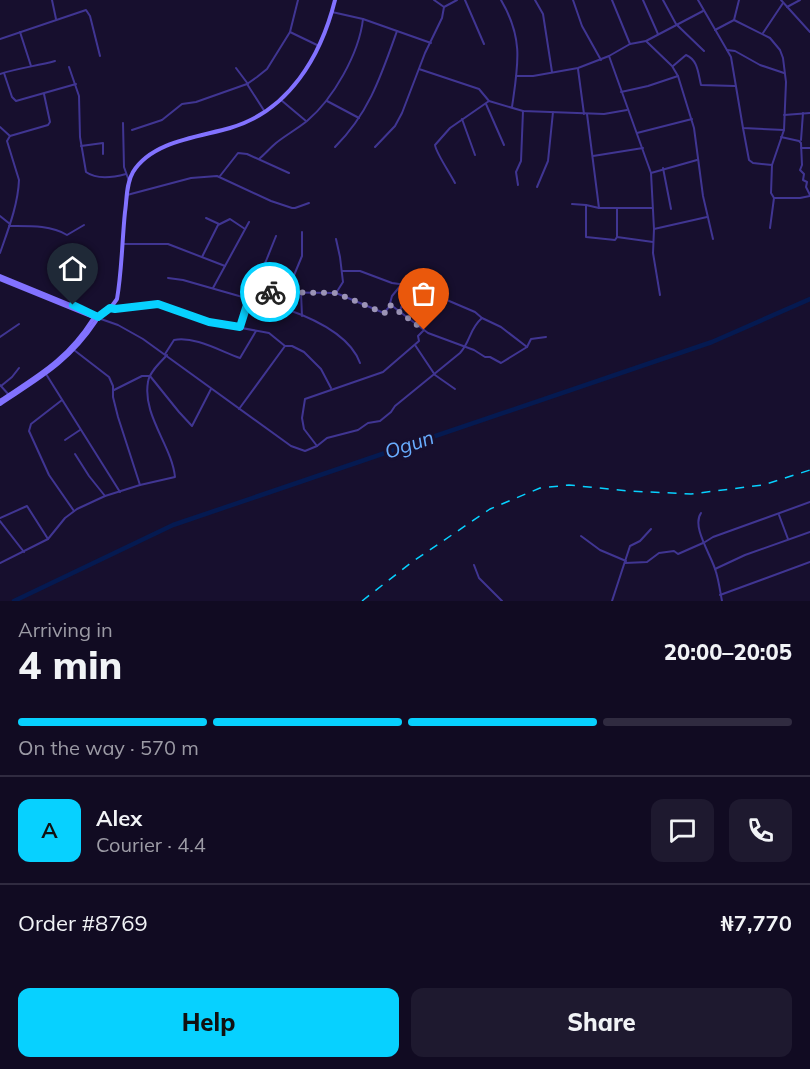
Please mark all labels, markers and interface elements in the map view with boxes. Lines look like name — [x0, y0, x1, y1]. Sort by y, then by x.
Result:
pin — [47, 243, 98, 305]
icon: home — [56, 252, 89, 285]
courier — [240, 262, 300, 322]
pin — [398, 268, 449, 330]
icon: bike — [254, 276, 287, 309]
icon: bag — [407, 277, 440, 310]
water label: Ogun — [381, 424, 437, 464]
text: Arriving in — [18, 617, 113, 642]
text: 20:00–20:05 — [664, 638, 792, 666]
text: 4 min — [18, 640, 123, 689]
text: On the way · 570 m — [18, 735, 199, 760]
button: chat — [651, 799, 714, 862]
button: phone — [729, 799, 792, 862]
text: Alex — [96, 804, 142, 832]
text: A — [41, 816, 58, 844]
text: Courier · 4.4 — [96, 832, 206, 857]
text: Order #8769 — [18, 909, 148, 937]
text: ₦7,770 — [721, 909, 792, 937]
button: Help — [18, 988, 399, 1057]
button: Share — [411, 988, 792, 1057]

